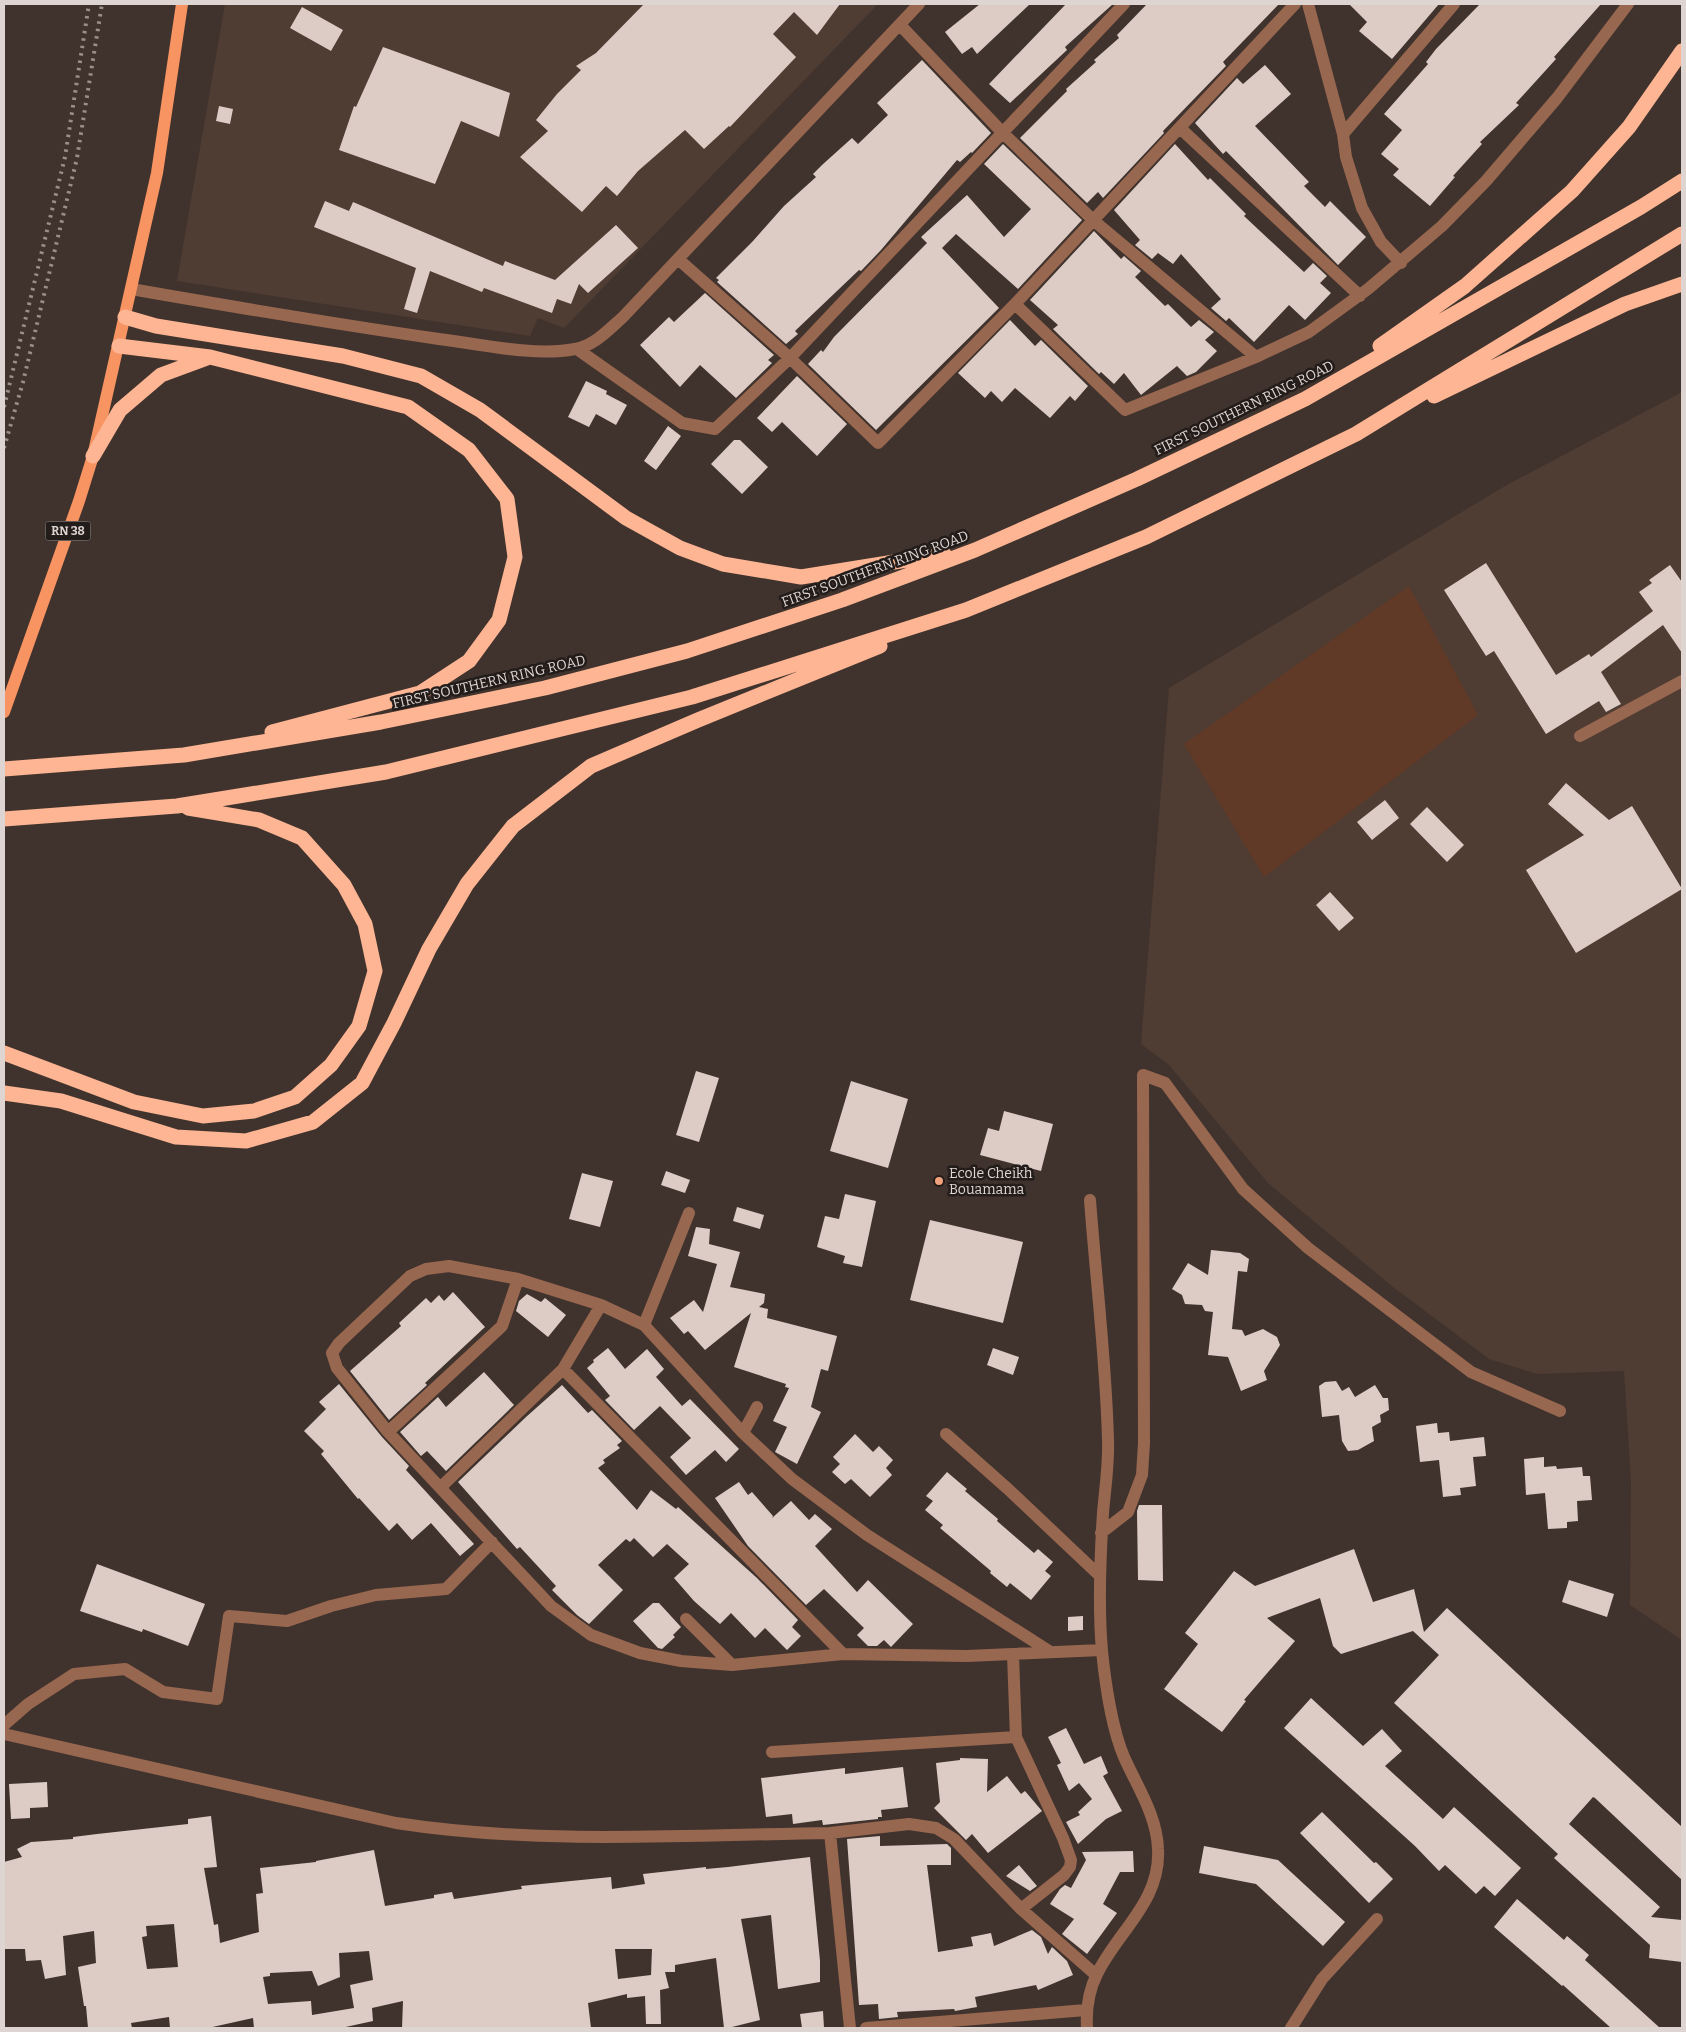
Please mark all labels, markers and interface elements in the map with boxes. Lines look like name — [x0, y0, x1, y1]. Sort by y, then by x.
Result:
street label: FIRST SOUTHERN RING ROAD — [1151, 357, 1337, 459]
road number: RN 38 — [46, 522, 90, 540]
street label: FIRST SOUTHERN RING ROAD — [779, 527, 971, 611]
street label: FIRST SOUTHERN RING ROAD — [391, 651, 587, 713]
place label: Ecole Cheikh Bouamama — [949, 1165, 1033, 1198]
marker: Ecole Cheikh Bouamama — [933, 1175, 945, 1187]

